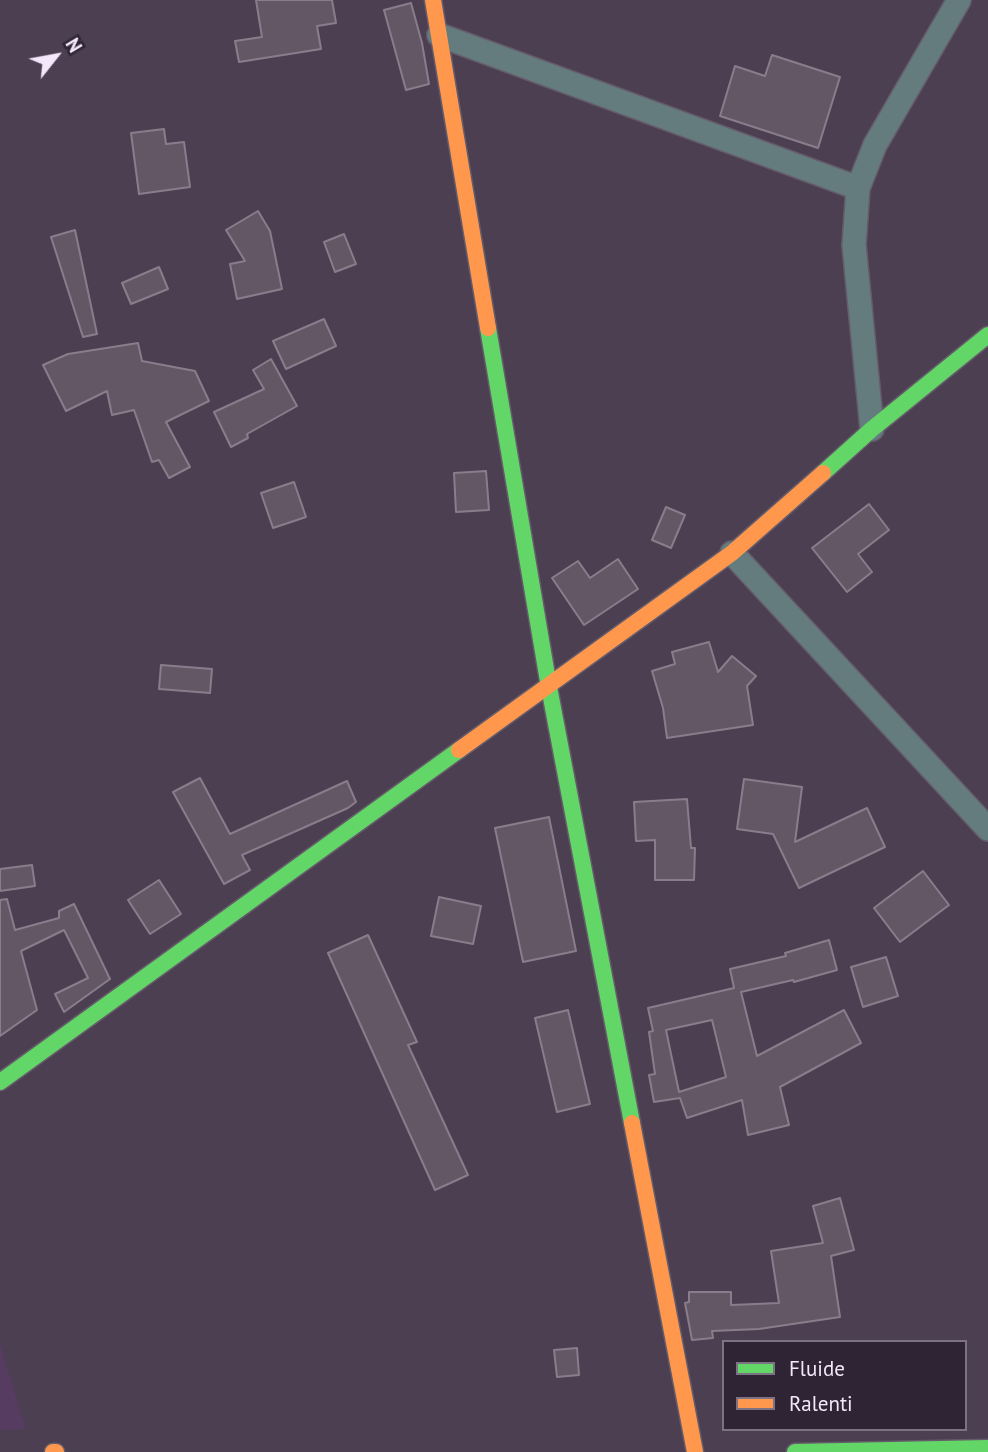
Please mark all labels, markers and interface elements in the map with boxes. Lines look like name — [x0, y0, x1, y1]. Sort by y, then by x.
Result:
north arrow — [21, 21, 91, 91]
text: N — [60, 34, 87, 57]
legend — [722, 1340, 967, 1431]
text: Fluide — [789, 1355, 845, 1382]
text: Ralenti — [789, 1390, 853, 1417]

